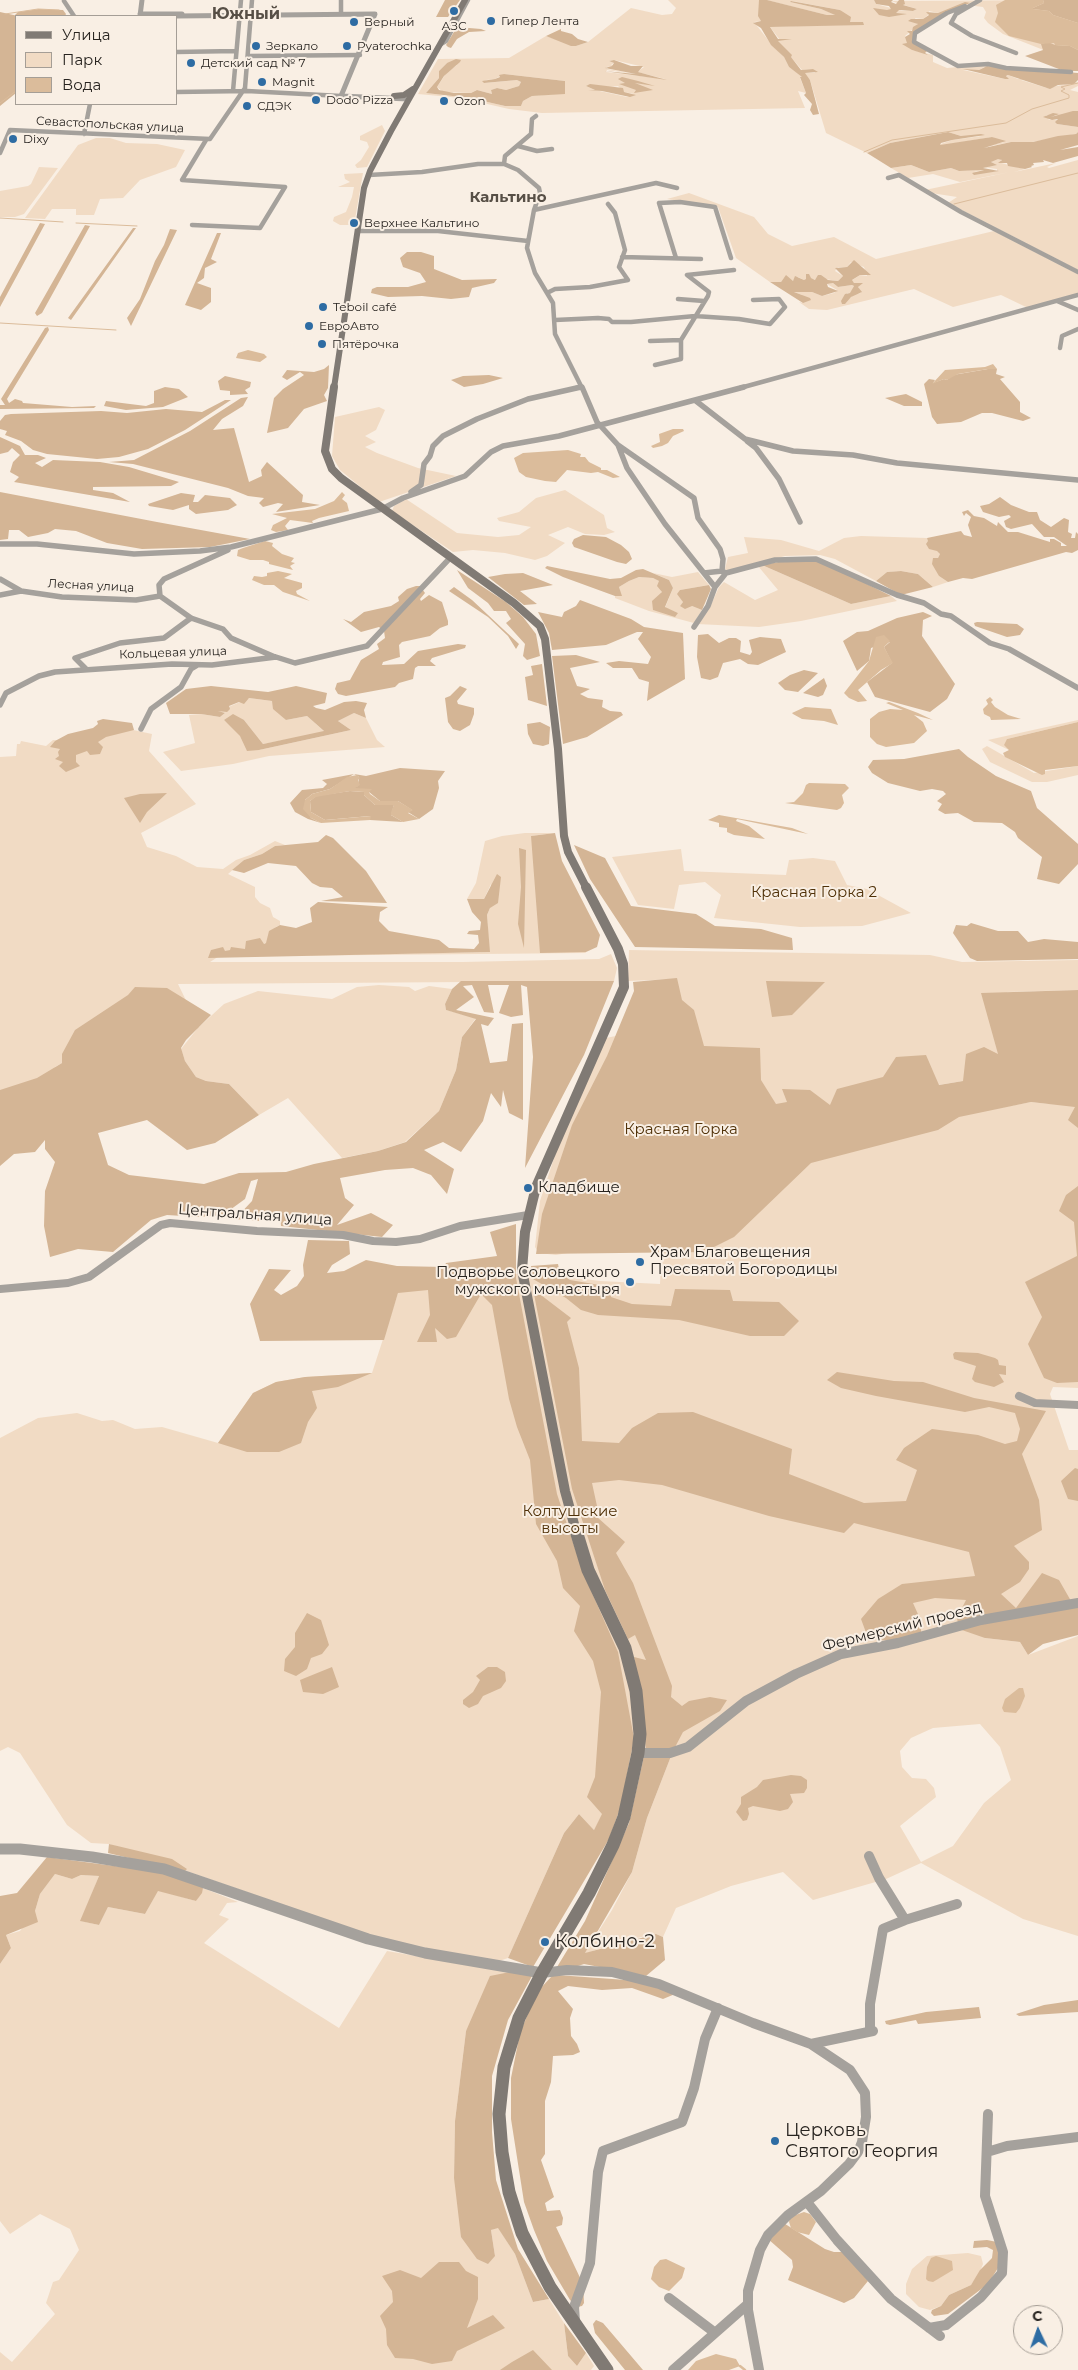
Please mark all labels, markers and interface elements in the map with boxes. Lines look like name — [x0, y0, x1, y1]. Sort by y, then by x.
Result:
district label: Южный — [212, 4, 280, 24]
marker: АЗС — [448, 5, 460, 17]
place label: Гипер Лента — [501, 14, 579, 28]
legend — [15, 15, 178, 105]
place label: Верный — [364, 15, 414, 29]
marker: Гипер Лента — [485, 15, 497, 27]
marker: Верный — [348, 16, 360, 28]
place label: АЗС — [442, 19, 466, 33]
text: Улица — [62, 25, 110, 44]
place label: Зеркало — [266, 39, 318, 53]
place label: Pyaterochka — [357, 39, 432, 53]
marker: Зеркало — [250, 40, 262, 52]
marker: Pyaterochka — [341, 40, 353, 52]
text: Парк — [62, 50, 102, 69]
place label: Детский сад № 7 — [201, 56, 306, 70]
marker: Детский сад № 7 — [185, 57, 197, 69]
text: Вода — [62, 75, 101, 94]
place label: Magnit — [272, 75, 315, 89]
marker: Magnit — [256, 76, 268, 88]
place label: Dodo Pizza — [326, 93, 393, 107]
marker: Dodo Pizza — [310, 94, 322, 106]
place label: Ozon — [454, 94, 486, 108]
marker: Ozon — [438, 95, 450, 107]
place label: СДЭК — [257, 99, 292, 113]
marker: СДЭК — [241, 100, 253, 112]
street label: Севастопольская улица — [36, 114, 184, 136]
place label: Dixy — [23, 132, 49, 146]
marker: Dixy — [7, 133, 19, 145]
district label: Кальтино — [469, 189, 547, 207]
place label: Верхнее Кальтино — [364, 216, 479, 230]
marker: Верхнее Кальтино — [348, 217, 360, 229]
place label: Teboil café — [333, 300, 397, 314]
marker: Teboil café — [317, 301, 329, 313]
place label: ЕвроАвто — [319, 319, 379, 333]
marker: ЕвроАвто — [303, 320, 315, 332]
place label: Пятёрочка — [332, 337, 399, 351]
marker: Пятёрочка — [316, 338, 328, 350]
street label: Лесная улица — [47, 577, 135, 595]
street label: Кольцевая улица — [119, 644, 227, 662]
park label: Красная Горка 2 — [751, 884, 877, 902]
park label: Красная Горка — [624, 1121, 738, 1139]
place label: Кладбище — [538, 1179, 620, 1197]
marker: Кладбище — [522, 1182, 534, 1194]
street label: Центральная улица — [177, 1201, 333, 1229]
place label: Храм Благовещения Пресвятой Богородицы — [650, 1244, 838, 1279]
marker: Храм Благовещения Пресвятой Богородицы — [634, 1256, 646, 1268]
place label: Подворье Соловецкого мужского монастыря — [436, 1264, 620, 1299]
marker: Подворье Соловецкого мужского монастыря — [624, 1276, 636, 1288]
park label: Колтушские высоты — [522, 1503, 618, 1538]
street label: Фермерский проезд — [821, 1598, 983, 1656]
place label: Колбино-2 — [555, 1931, 655, 1953]
marker: Колбино-2 — [539, 1936, 551, 1948]
place label: Церковь Святого Георгия — [785, 2120, 938, 2162]
marker: Церковь Святого Георгия — [769, 2135, 781, 2147]
north arrow — [1013, 2305, 1063, 2355]
text: С — [1032, 2307, 1043, 2325]

